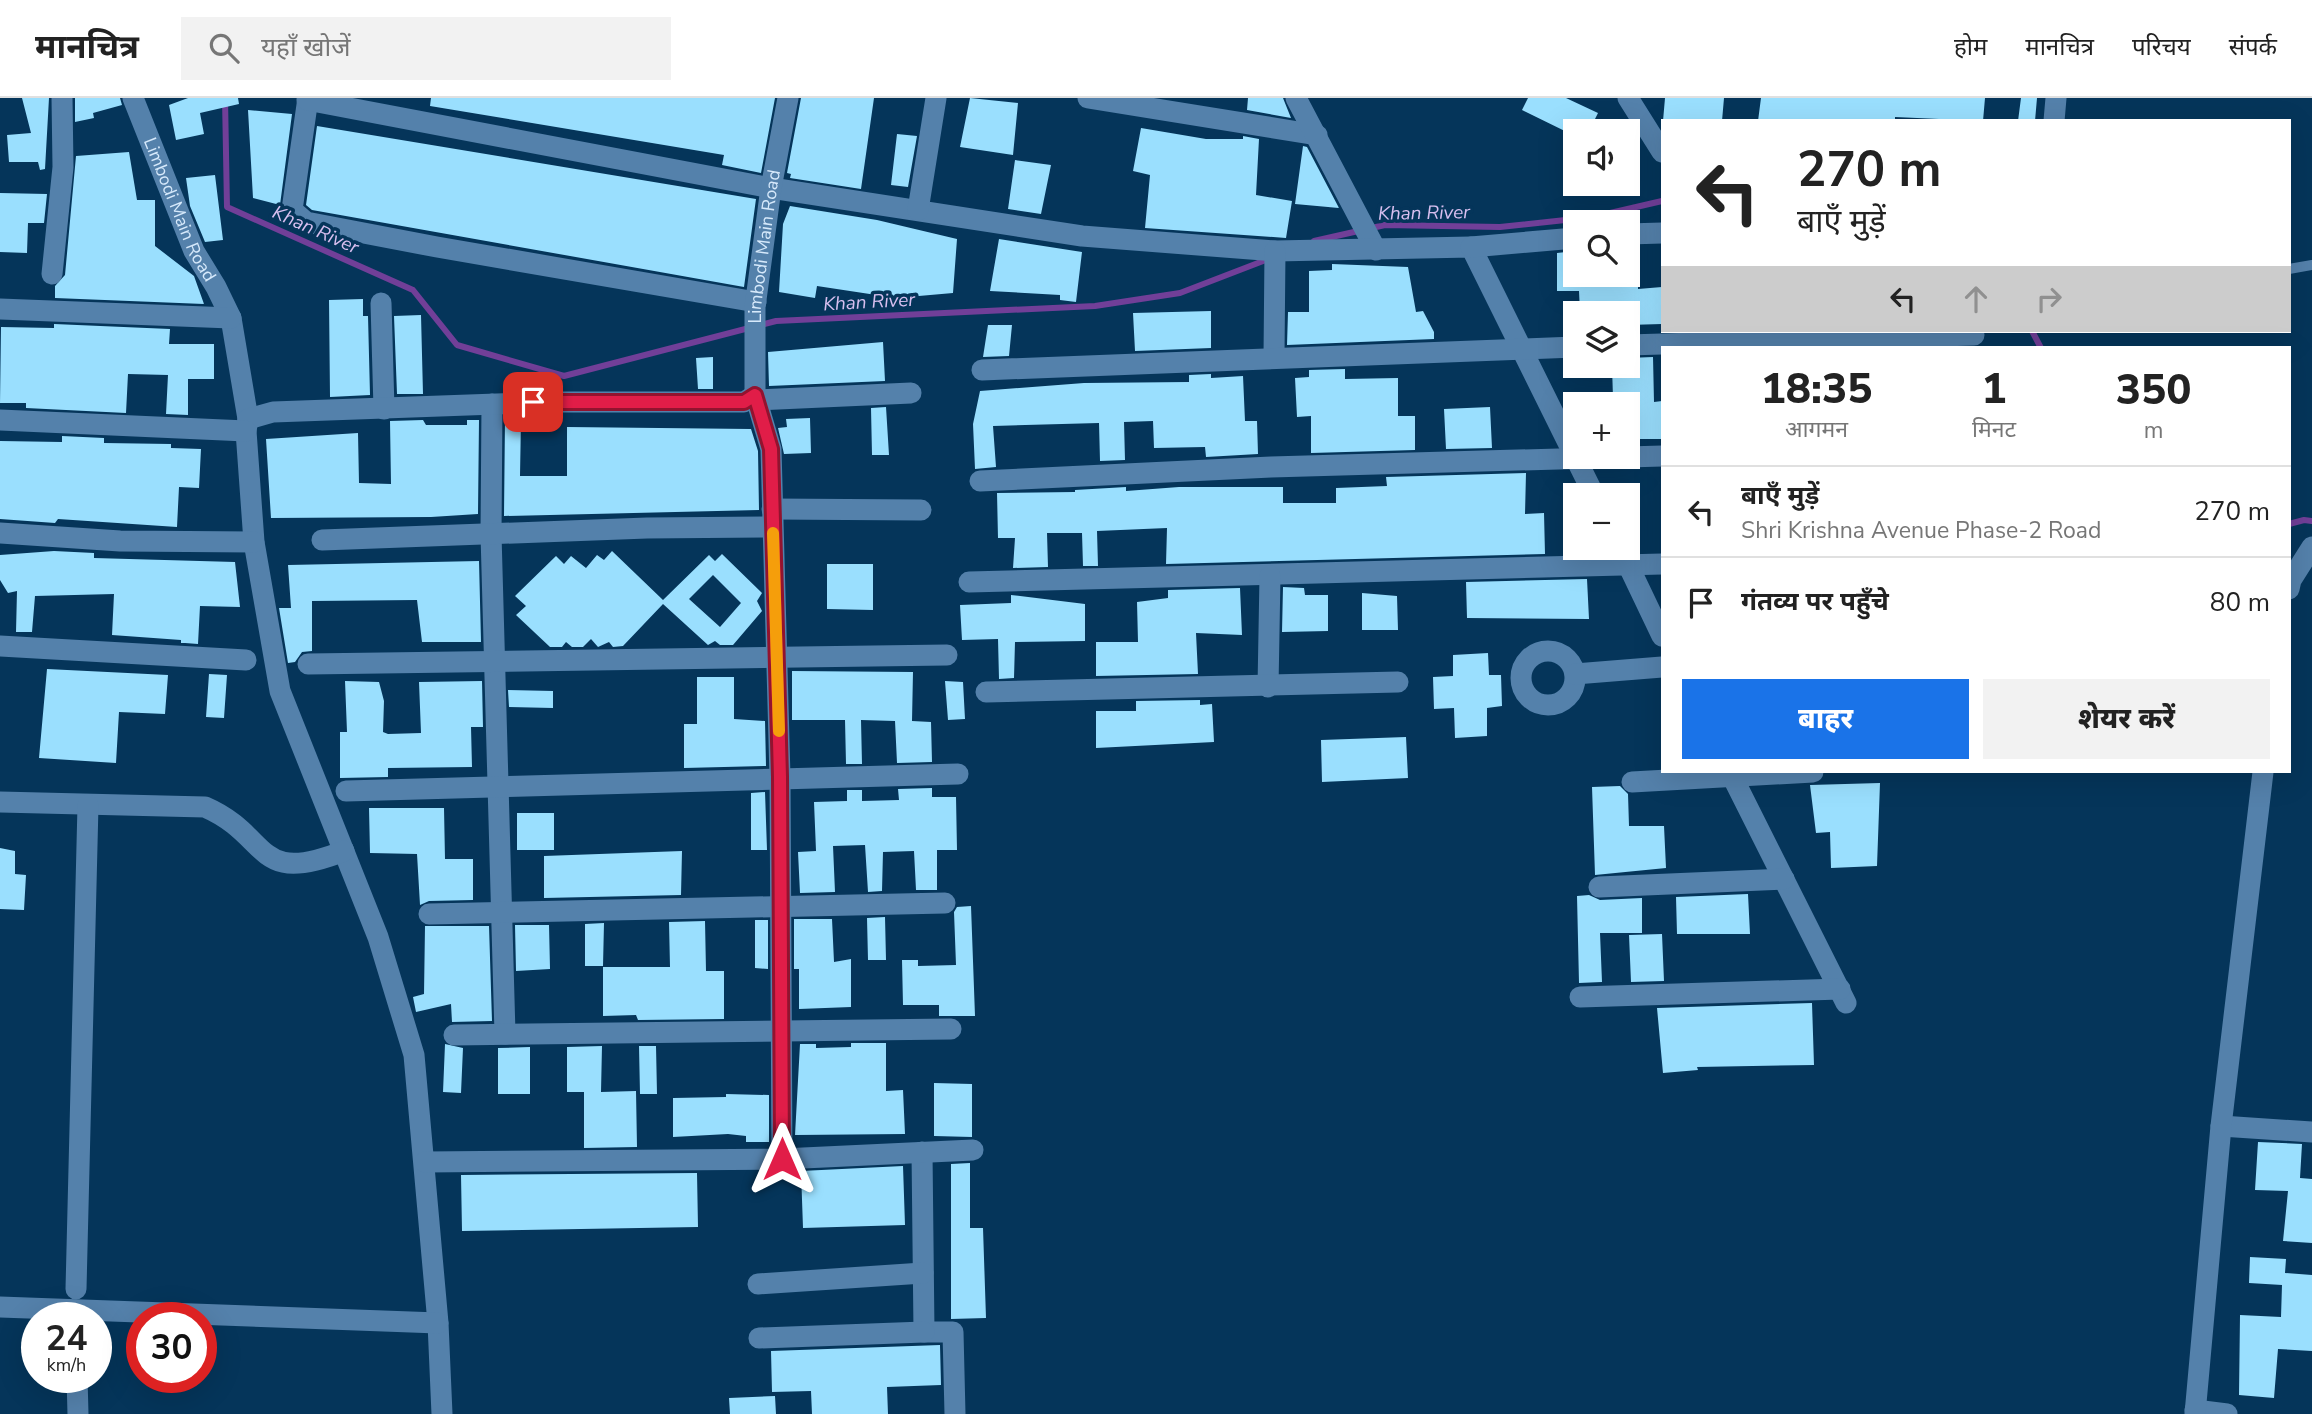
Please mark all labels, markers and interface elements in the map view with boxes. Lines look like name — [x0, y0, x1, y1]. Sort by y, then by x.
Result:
search box — [181, 17, 671, 80]
text: मानचित्र — [35, 25, 139, 70]
icon: search — [205, 29, 243, 67]
text: यहाँ खोजें — [261, 30, 351, 65]
text: होम — [1954, 31, 1987, 63]
text: मानचित्र — [2025, 31, 2094, 63]
text: परिचय — [2132, 31, 2191, 63]
text: संपर्क — [2229, 31, 2277, 63]
map controls — [1563, 119, 1640, 560]
button: sound — [1563, 119, 1640, 196]
street label: Limbodi Main Road — [138, 134, 222, 286]
text: 270 m — [1797, 136, 1941, 203]
icon: left — [1682, 147, 1773, 238]
street label: Limbodi Main Road — [743, 168, 786, 324]
water label: Khan River — [268, 199, 364, 261]
water label: Khan River — [1378, 199, 1471, 227]
text: बाएँ मुड़ें — [1797, 200, 1886, 243]
button: search — [1563, 210, 1640, 287]
icon: left — [1884, 280, 1922, 318]
icon: ahead — [1957, 280, 1995, 318]
icon: right — [2030, 280, 2068, 318]
water label: Khan River — [822, 287, 917, 317]
button: layers — [1563, 301, 1640, 378]
text: 18:35 — [1761, 361, 1872, 418]
text: 1 — [1981, 361, 2007, 418]
text: 350 — [2116, 362, 2191, 419]
pin — [503, 372, 563, 432]
icon: arrive — [514, 383, 552, 421]
button: + — [1563, 392, 1640, 469]
text: आगमन — [1785, 414, 1848, 445]
text: मिनट — [1972, 414, 2016, 445]
text: m — [2144, 415, 2163, 446]
text: बाएँ मुड़ें — [1741, 478, 1819, 513]
button: − — [1563, 483, 1640, 560]
icon: left — [1682, 493, 1720, 531]
text: 270 m — [2194, 494, 2270, 529]
text: Shri Krishna Avenue Phase-2 Road — [1741, 515, 2101, 546]
icon: arrive — [1682, 584, 1720, 622]
text: गंतव्य पर पहुँचे — [1741, 584, 1889, 619]
text: 80 m — [2210, 585, 2270, 620]
button: बाहर — [1682, 679, 1969, 759]
button: शेयर करें — [1983, 679, 2270, 759]
position arrow — [745, 1122, 819, 1196]
speed limit sign: 30 — [126, 1302, 217, 1393]
text: 24 — [45, 1315, 88, 1362]
text: km/h — [47, 1353, 86, 1377]

